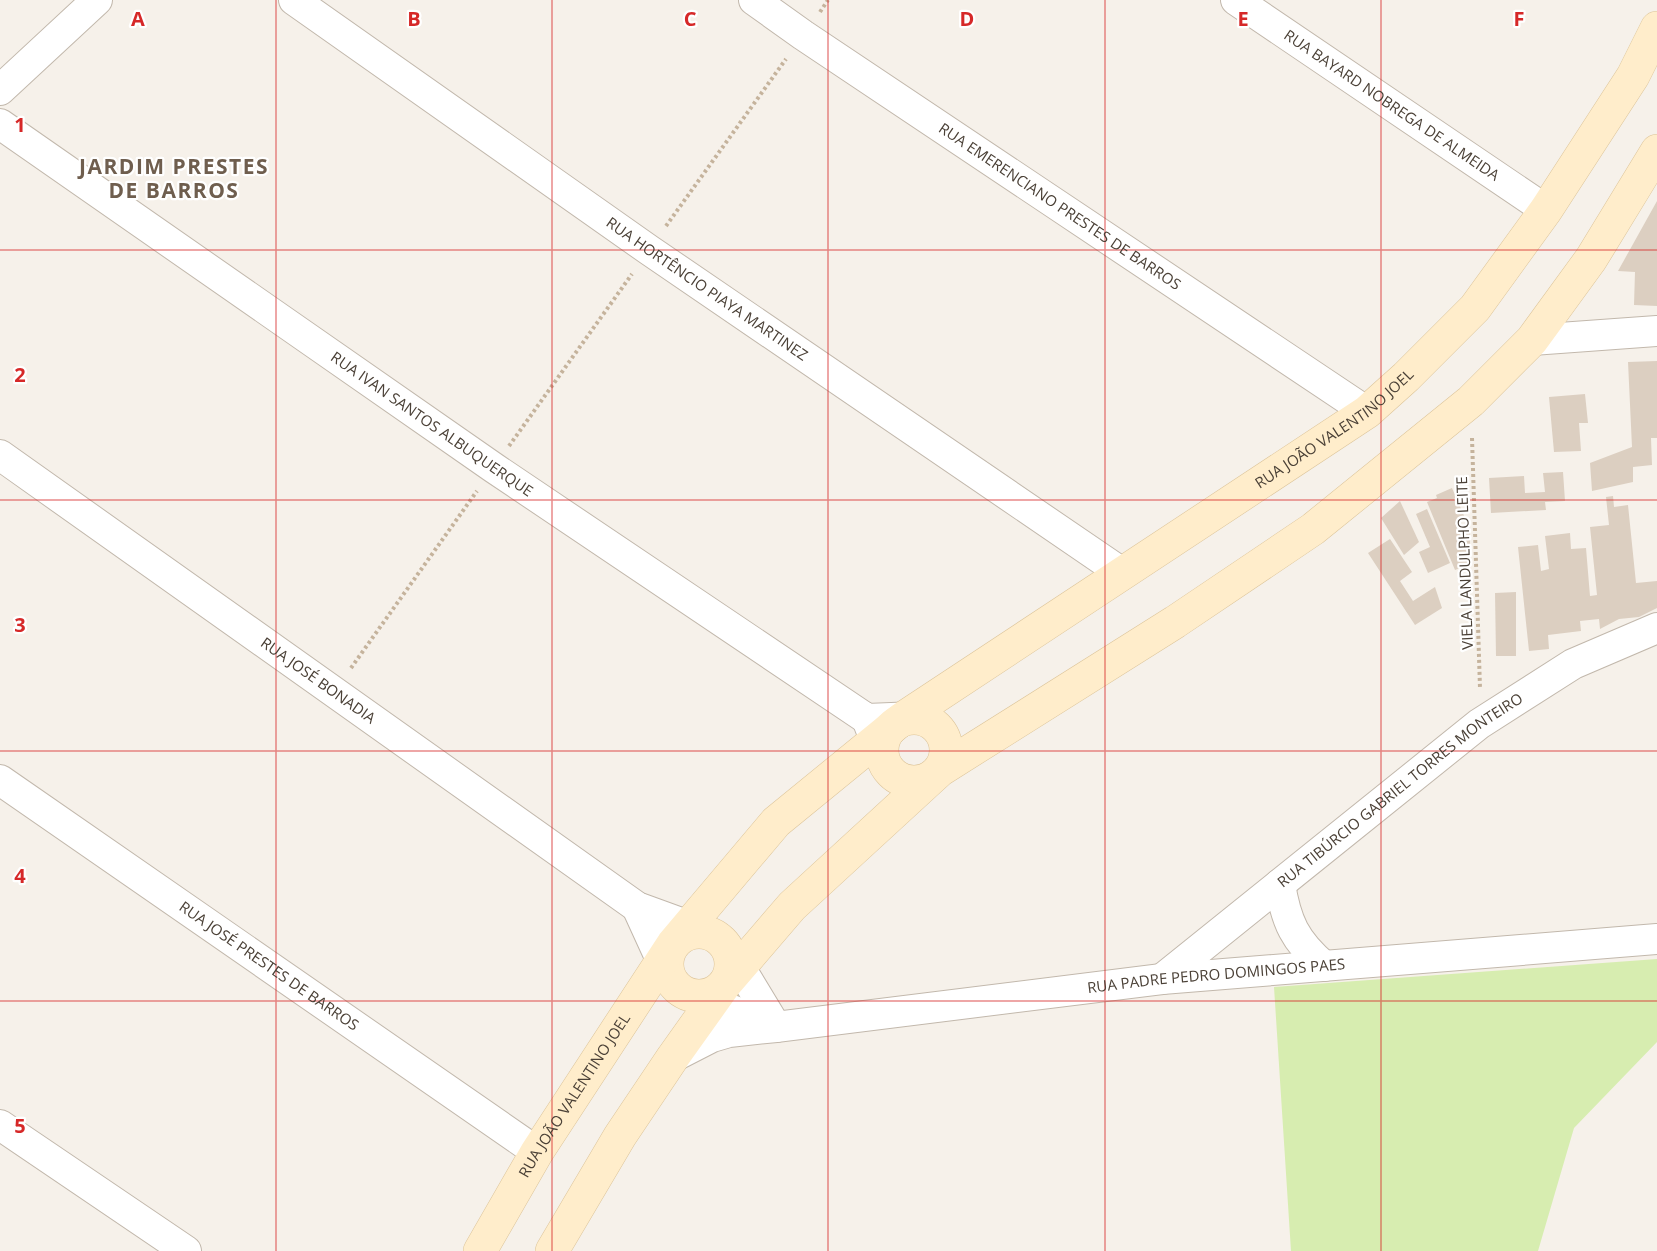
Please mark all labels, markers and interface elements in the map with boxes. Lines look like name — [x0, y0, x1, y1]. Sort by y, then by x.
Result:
text: A — [131, 5, 145, 32]
text: B — [407, 5, 421, 32]
text: C — [684, 5, 697, 32]
text: D — [960, 5, 974, 32]
text: E — [1237, 5, 1249, 32]
text: F — [1514, 5, 1524, 32]
street label: RUA BAYARD NOBREGA DE ALMEIDA — [1281, 24, 1504, 185]
text: 1 — [14, 111, 26, 138]
street label: RUA EMERENCIANO PRESTES DE BARROS — [935, 118, 1185, 294]
district label: JARDIM PRESTES DE BARROS — [77, 152, 269, 204]
street label: RUA HORTÊNCIO PIAYA MARTINEZ — [603, 212, 812, 365]
street label: RUA IVAN SANTOS ALBUQUERQUE — [327, 346, 537, 501]
text: 2 — [14, 361, 26, 388]
street label: RUA JOÃO VALENTINO JOEL — [1251, 364, 1417, 492]
street label: VIELA LANDULPHO LEITE — [1451, 476, 1477, 650]
text: 3 — [14, 611, 26, 638]
street label: RUA JOSÉ BONADIA — [257, 632, 381, 728]
street label: RUA TIBÚRCIO GABRIEL TORRES MONTEIRO — [1273, 688, 1526, 891]
text: 4 — [14, 862, 26, 889]
street label: RUA JOSÉ PRESTES DE BARROS — [176, 896, 363, 1035]
street label: RUA PADRE PEDRO DOMINGOS PAES — [1086, 953, 1346, 997]
street label: RUA JOÃO VALENTINO JOEL — [513, 1009, 634, 1181]
text: 5 — [14, 1112, 26, 1139]

